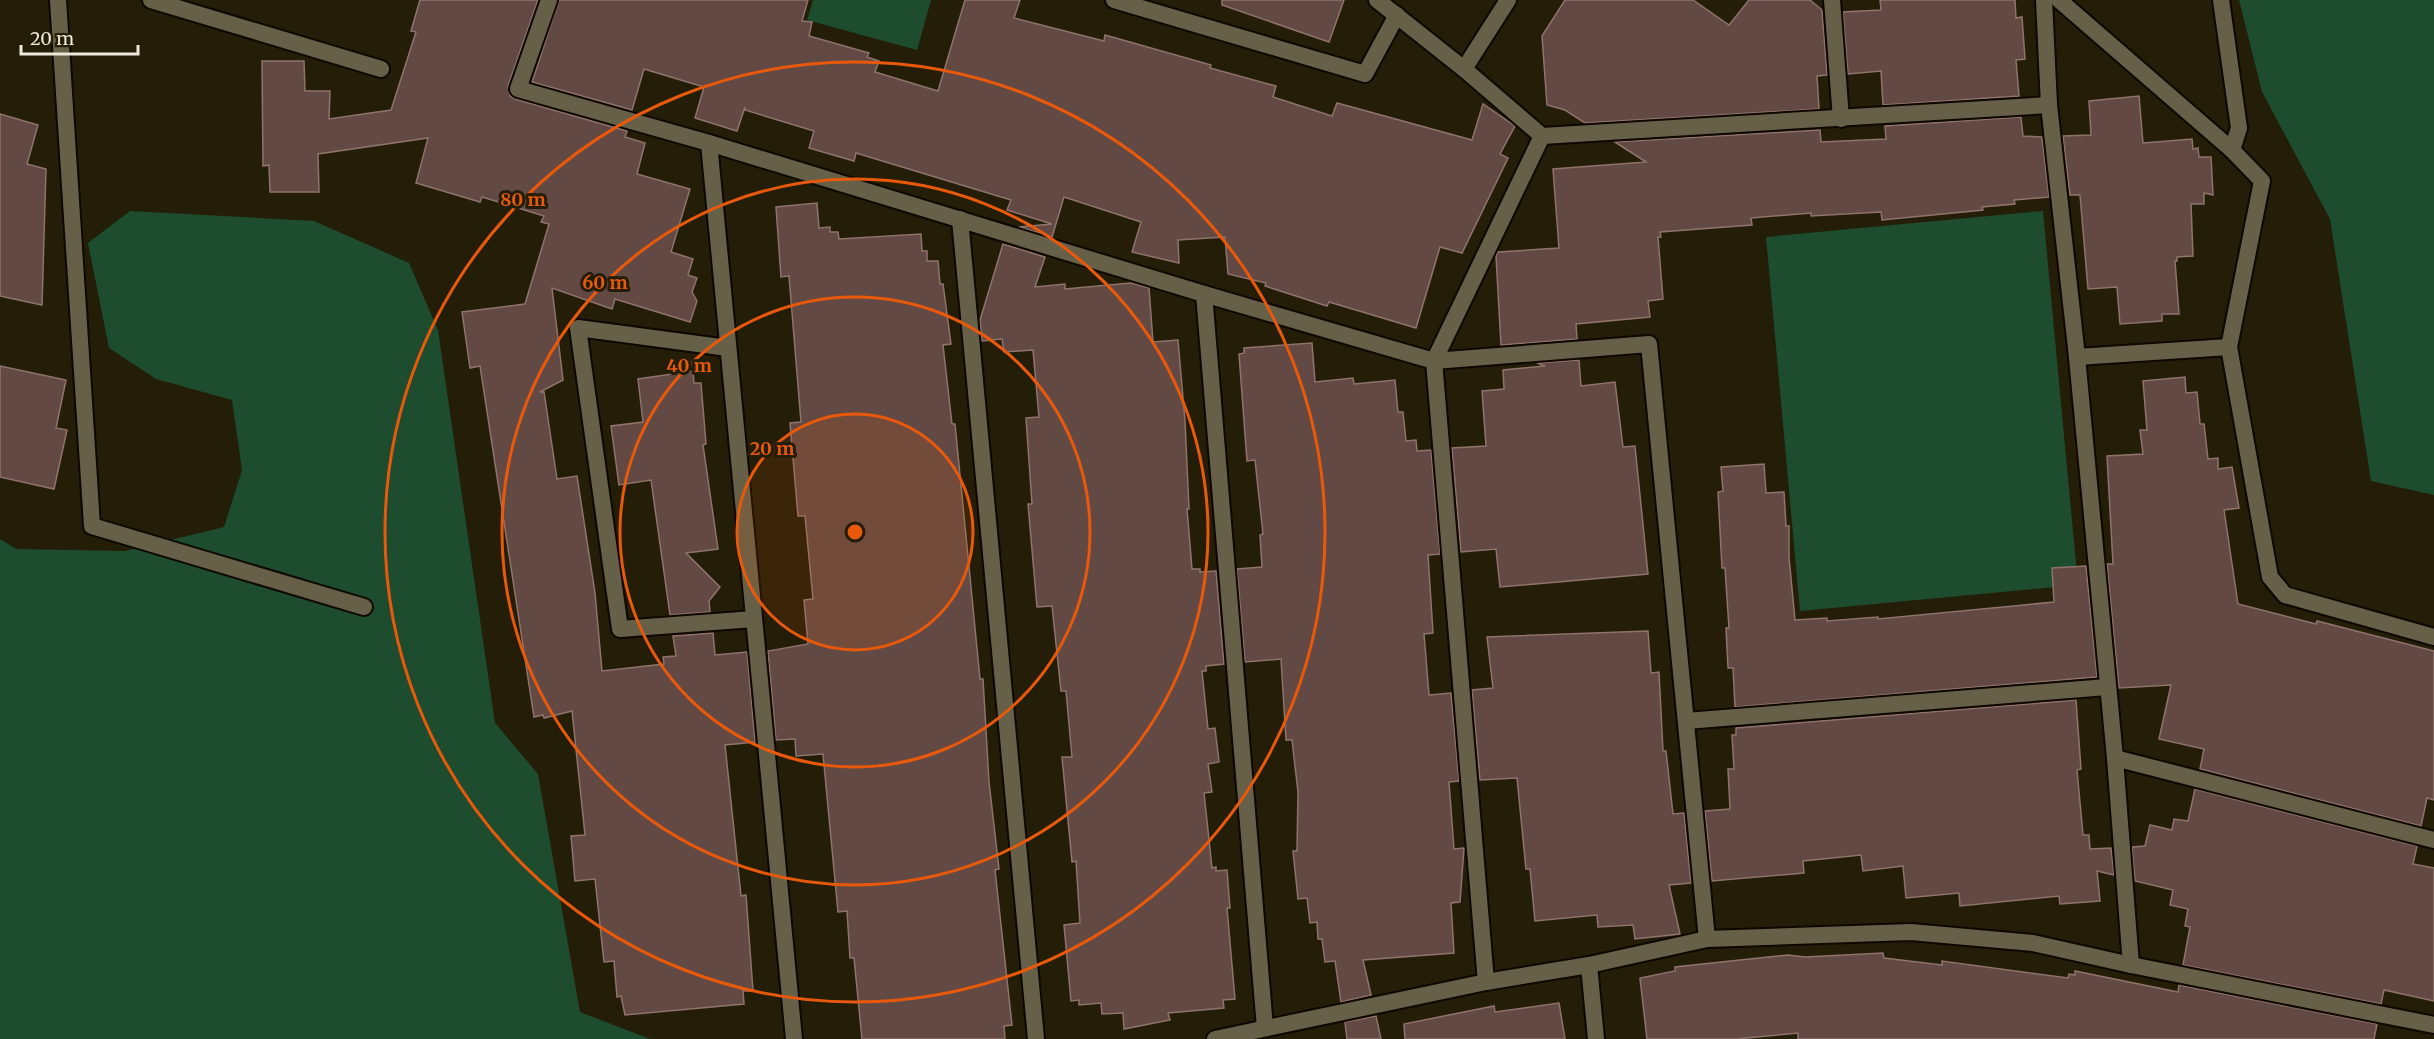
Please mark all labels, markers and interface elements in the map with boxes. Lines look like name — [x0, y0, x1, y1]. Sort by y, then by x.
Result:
scale bar — [21, 18, 138, 56]
text: 20 m — [30, 27, 74, 50]
text: 80 m — [500, 188, 546, 211]
text: 60 m — [582, 271, 628, 294]
text: 40 m — [666, 354, 712, 377]
text: 20 m — [750, 437, 794, 460]
centre of rings — [845, 522, 865, 542]

